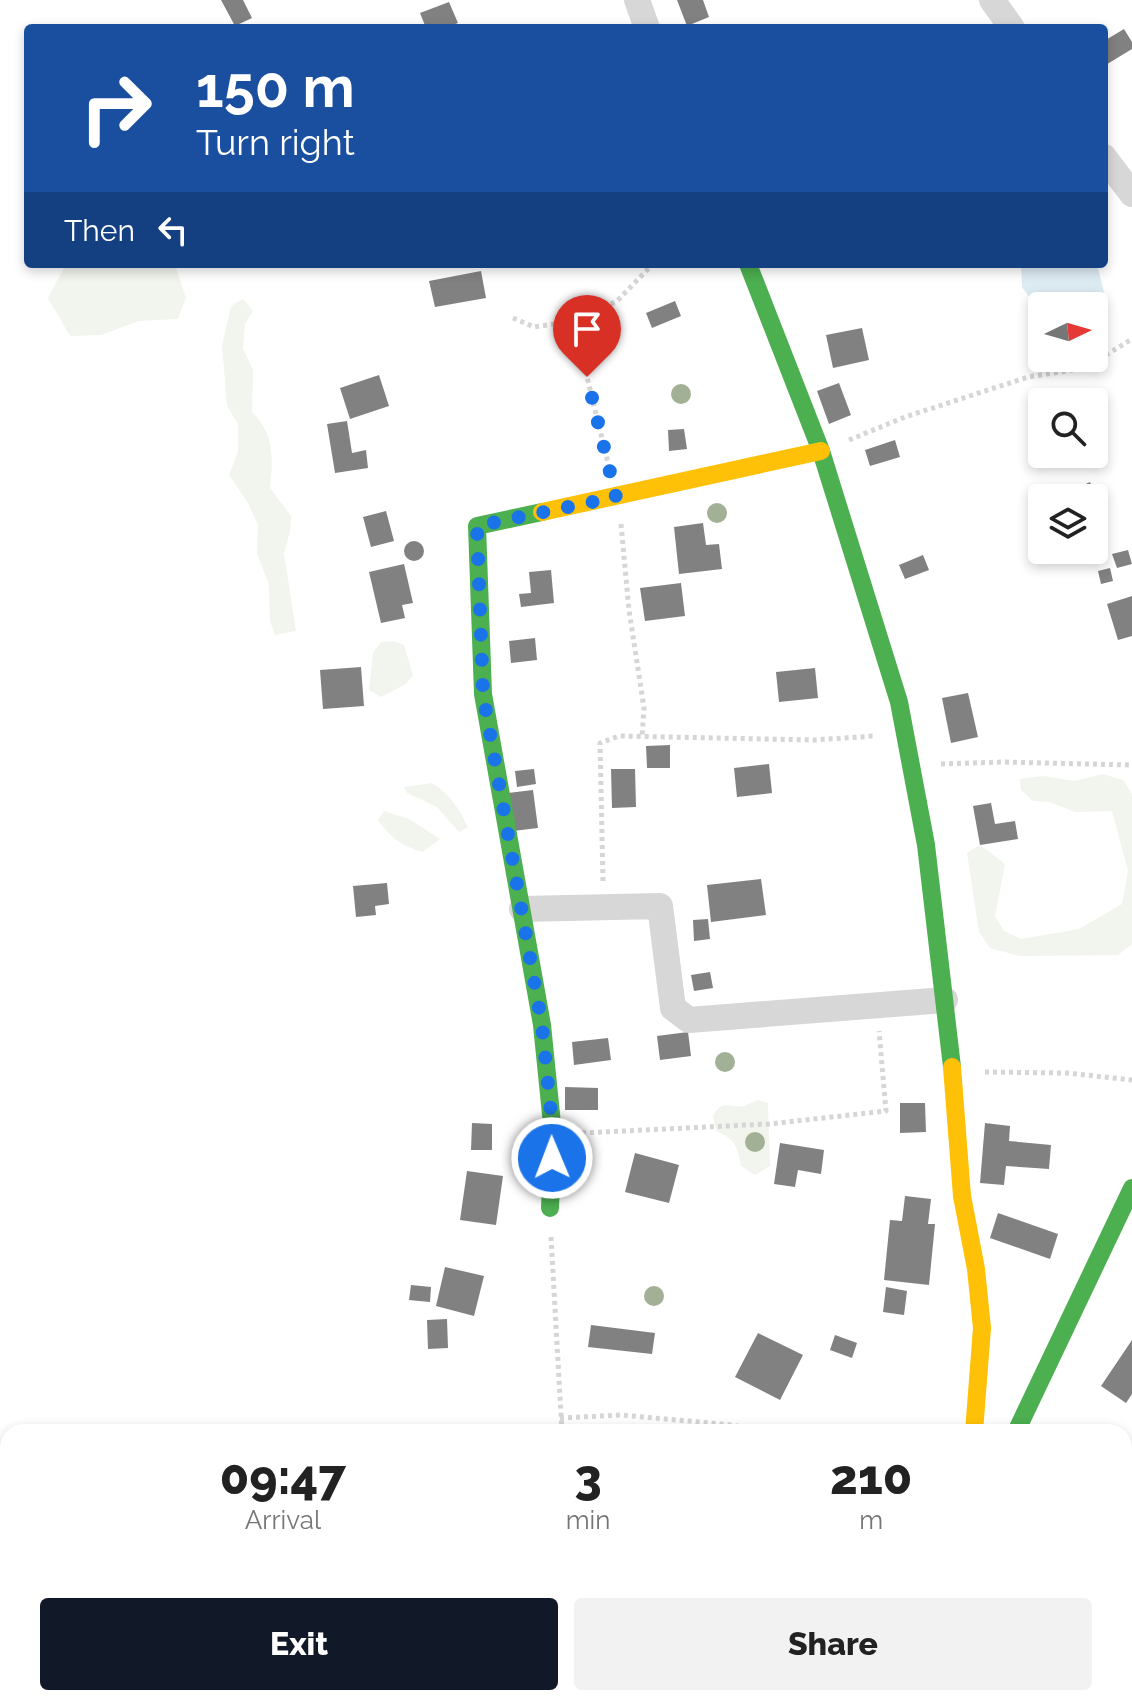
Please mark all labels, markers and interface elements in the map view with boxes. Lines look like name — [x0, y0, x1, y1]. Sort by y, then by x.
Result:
text: 150 m — [196, 54, 355, 120]
icon: right — [64, 56, 168, 160]
text: Turn right — [196, 121, 355, 163]
icon: left — [151, 208, 195, 252]
text: Then — [64, 213, 135, 248]
north arrow — [1028, 292, 1108, 372]
map controls — [1028, 292, 1108, 564]
pin — [553, 295, 621, 377]
icon: arrive — [565, 307, 609, 351]
button: search — [1028, 388, 1108, 468]
button: layers — [1028, 484, 1108, 564]
position arrow — [510, 1116, 594, 1200]
text: 09:47 — [220, 1449, 346, 1505]
text: 3 — [574, 1449, 602, 1505]
text: 210 — [830, 1449, 912, 1505]
text: Arrival — [245, 1505, 321, 1535]
text: min — [566, 1505, 610, 1535]
text: m — [859, 1505, 883, 1535]
button: Exit — [40, 1598, 558, 1690]
button: Share — [574, 1598, 1092, 1690]

